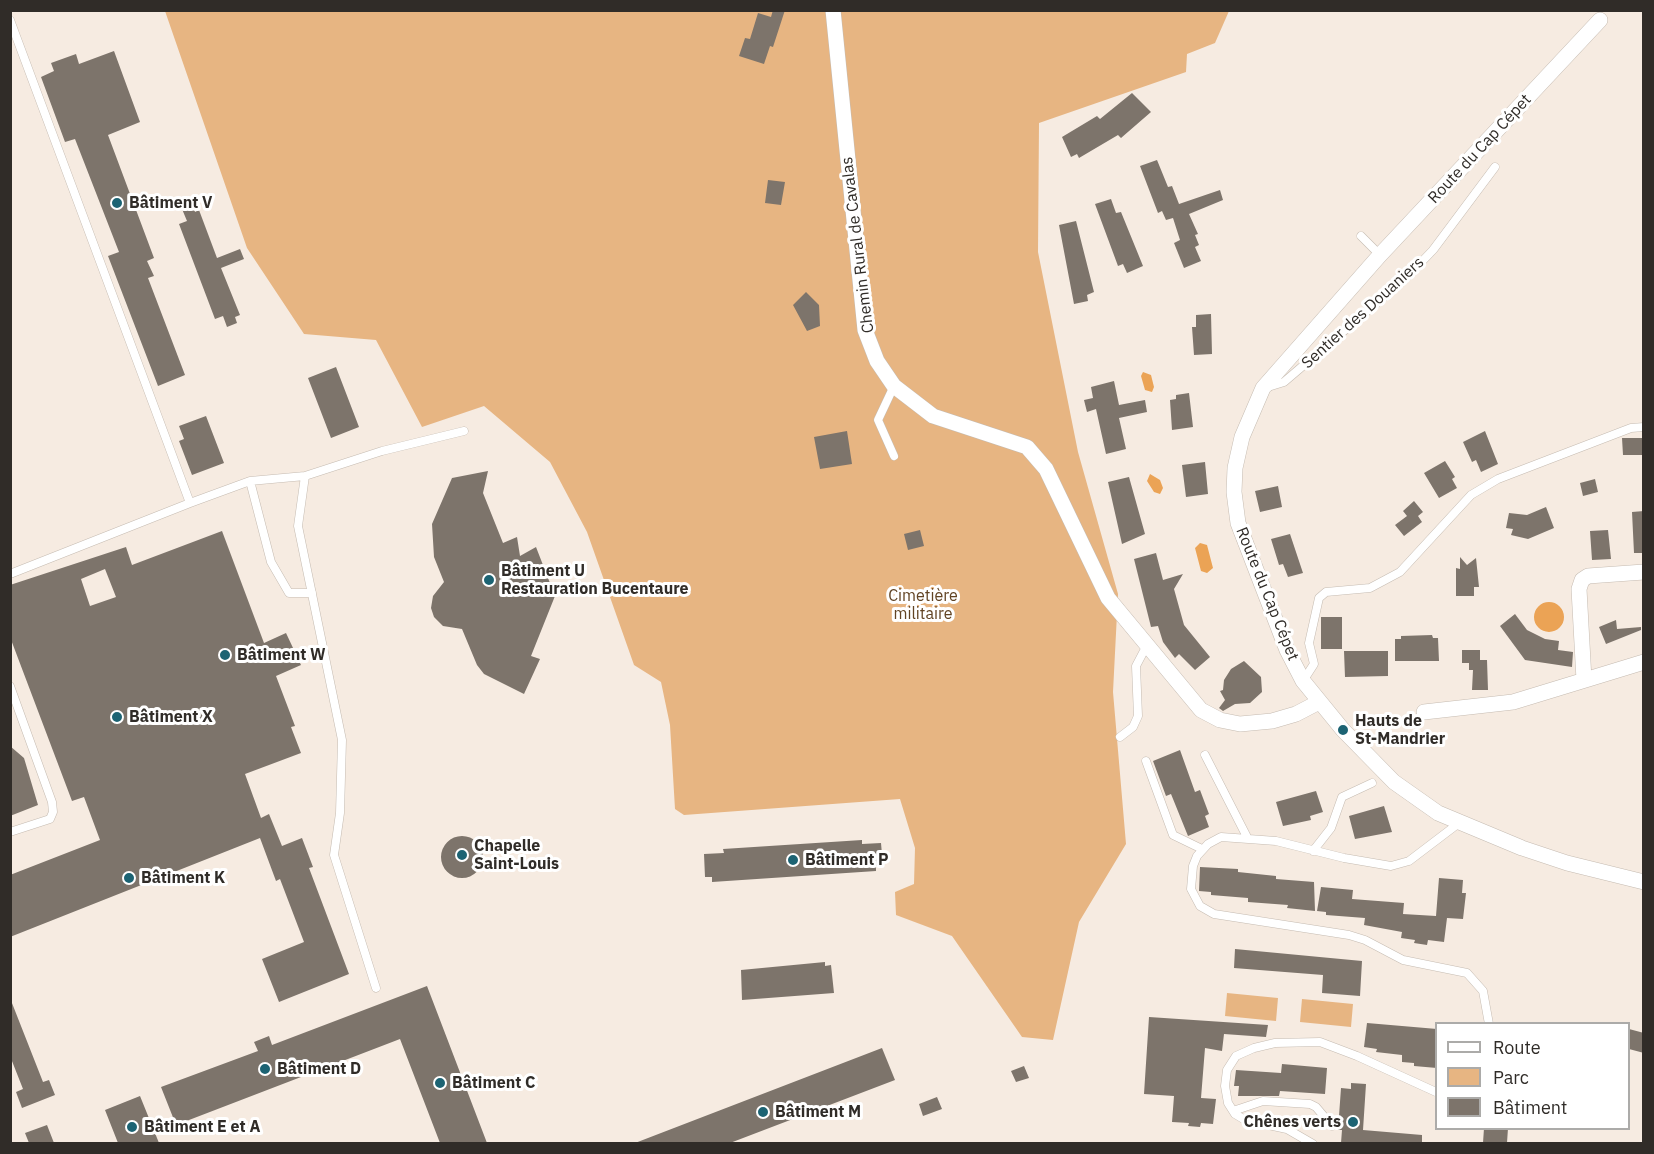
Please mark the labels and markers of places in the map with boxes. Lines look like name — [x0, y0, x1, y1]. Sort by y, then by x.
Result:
place label: Bâtiment V — [129, 193, 213, 213]
marker: Bâtiment V — [110, 196, 124, 210]
place label: Bâtiment U Restauration Bucentaure — [501, 561, 689, 599]
marker: Bâtiment U Restauration Bucentaure — [482, 573, 496, 587]
place label: Bâtiment W — [237, 645, 326, 665]
marker: Bâtiment W — [218, 648, 232, 662]
place label: Bâtiment X — [129, 707, 213, 727]
marker: Bâtiment X — [110, 710, 124, 724]
place label: Hauts de St-Mandrier — [1355, 711, 1445, 749]
marker: Hauts de St-Mandrier — [1336, 723, 1350, 737]
place label: Chapelle Saint-Louis — [474, 836, 559, 874]
marker: Chapelle Saint-Louis — [455, 848, 469, 862]
place label: Bâtiment P — [805, 850, 889, 870]
marker: Bâtiment P — [786, 853, 800, 867]
place label: Bâtiment K — [141, 868, 225, 888]
marker: Bâtiment K — [122, 871, 136, 885]
place label: Bâtiment D — [277, 1059, 361, 1079]
marker: Bâtiment D — [258, 1062, 272, 1076]
place label: Bâtiment C — [452, 1073, 536, 1093]
marker: Bâtiment C — [433, 1076, 447, 1090]
place label: Bâtiment M — [775, 1102, 861, 1122]
marker: Bâtiment M — [756, 1105, 770, 1119]
place label: Chênes verts — [1243, 1112, 1341, 1132]
marker: Chênes verts — [1346, 1115, 1360, 1129]
place label: Bâtiment E et A — [144, 1117, 260, 1137]
marker: Bâtiment E et A — [125, 1120, 139, 1134]

